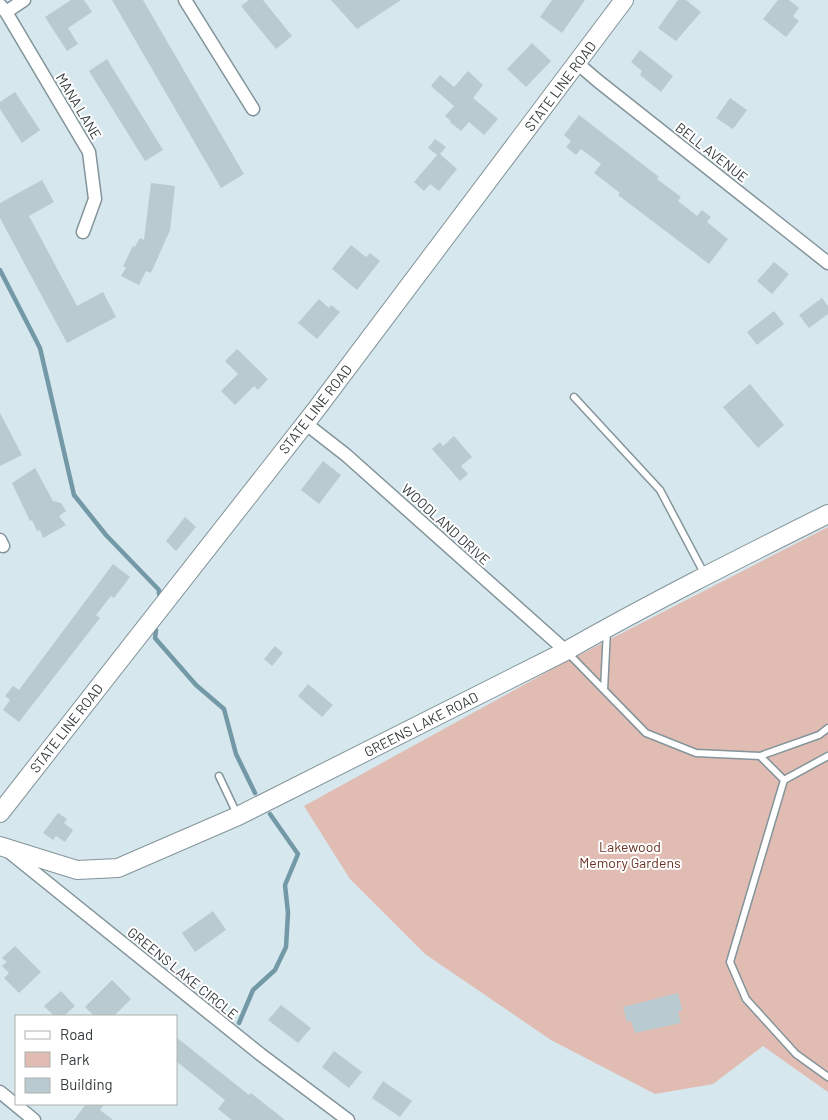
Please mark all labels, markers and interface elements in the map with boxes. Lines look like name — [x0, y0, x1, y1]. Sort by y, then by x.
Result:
street label: STATE LINE ROAD — [521, 38, 599, 134]
street label: MANA LANE — [53, 70, 105, 142]
street label: BELL AVENUE — [672, 118, 752, 186]
street label: STATE LINE ROAD — [275, 361, 355, 457]
street label: WOODLAND DRIVE — [398, 480, 494, 568]
street label: STATE LINE ROAD — [26, 680, 106, 776]
street label: GREENS LAKE ROAD — [361, 688, 481, 760]
park label: Lakewood Memory Gardens — [579, 838, 681, 871]
street label: GREENS LAKE CIRCLE — [124, 923, 242, 1023]
legend — [15, 1015, 178, 1105]
text: Road — [60, 1025, 93, 1043]
text: Park — [60, 1050, 90, 1068]
text: Building — [60, 1075, 113, 1093]

